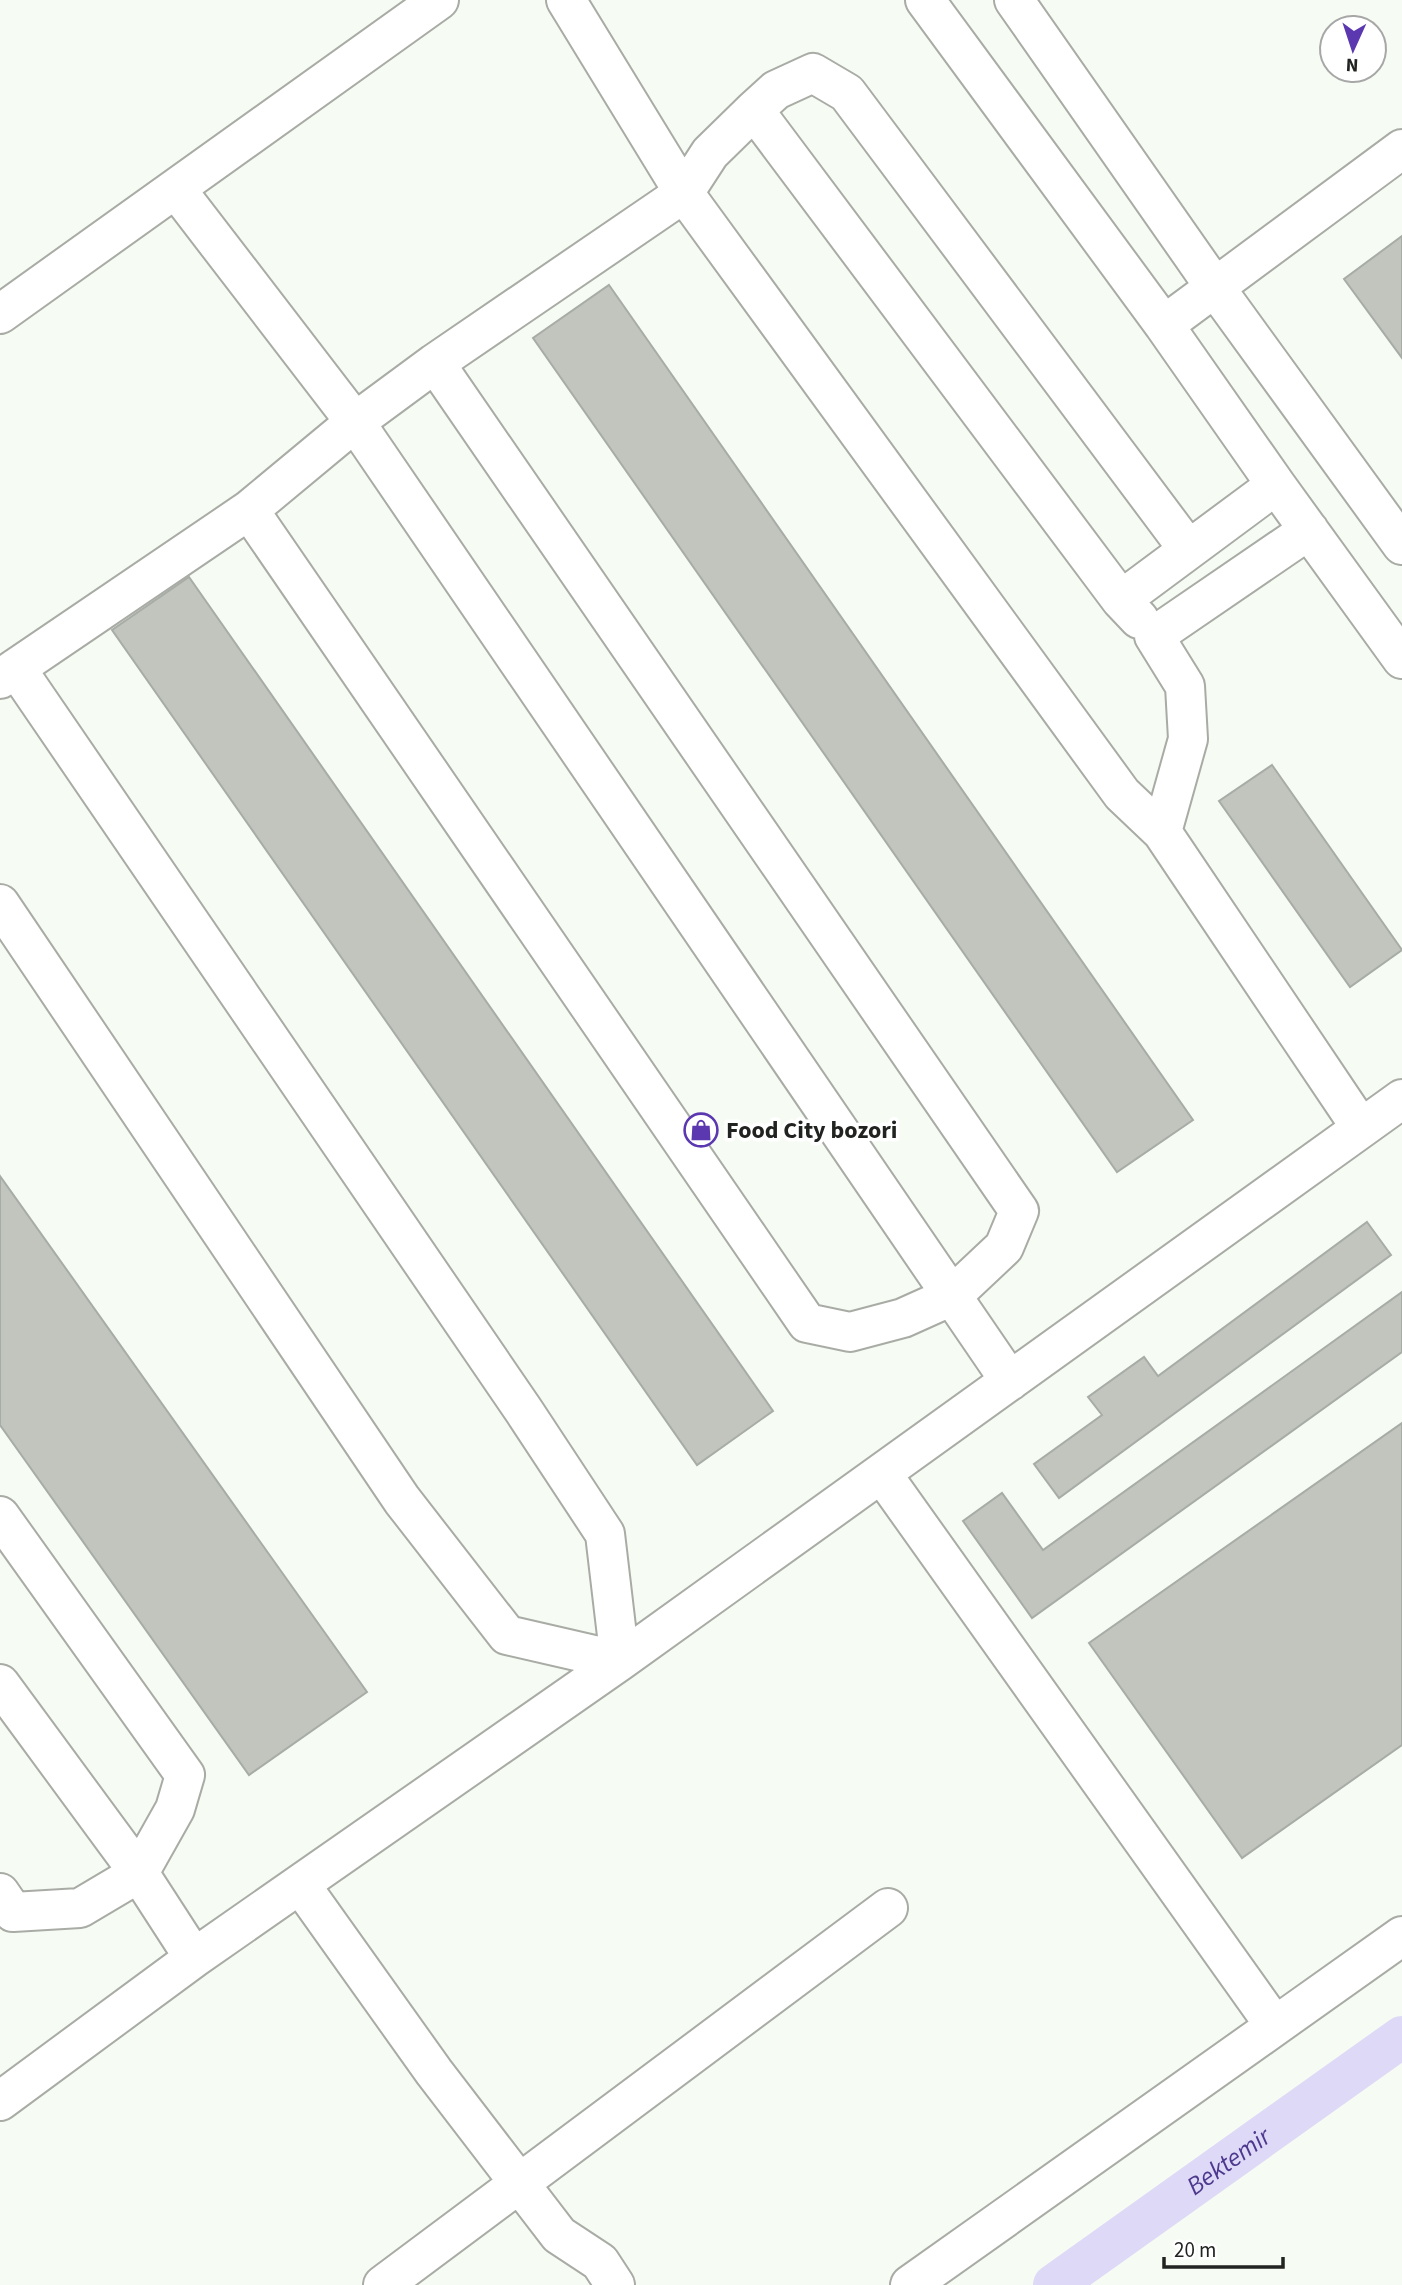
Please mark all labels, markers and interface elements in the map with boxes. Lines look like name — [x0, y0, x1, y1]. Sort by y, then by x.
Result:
north arrow — [1318, 14, 1388, 84]
text: N — [1345, 51, 1359, 78]
shop icon: Food City bozori — [682, 1111, 720, 1149]
place label: Food City bozori — [726, 1113, 897, 1148]
water label: Bektemir — [1178, 2117, 1279, 2204]
scale bar — [1164, 2226, 1283, 2270]
text: 20 m — [1174, 2235, 1216, 2265]

